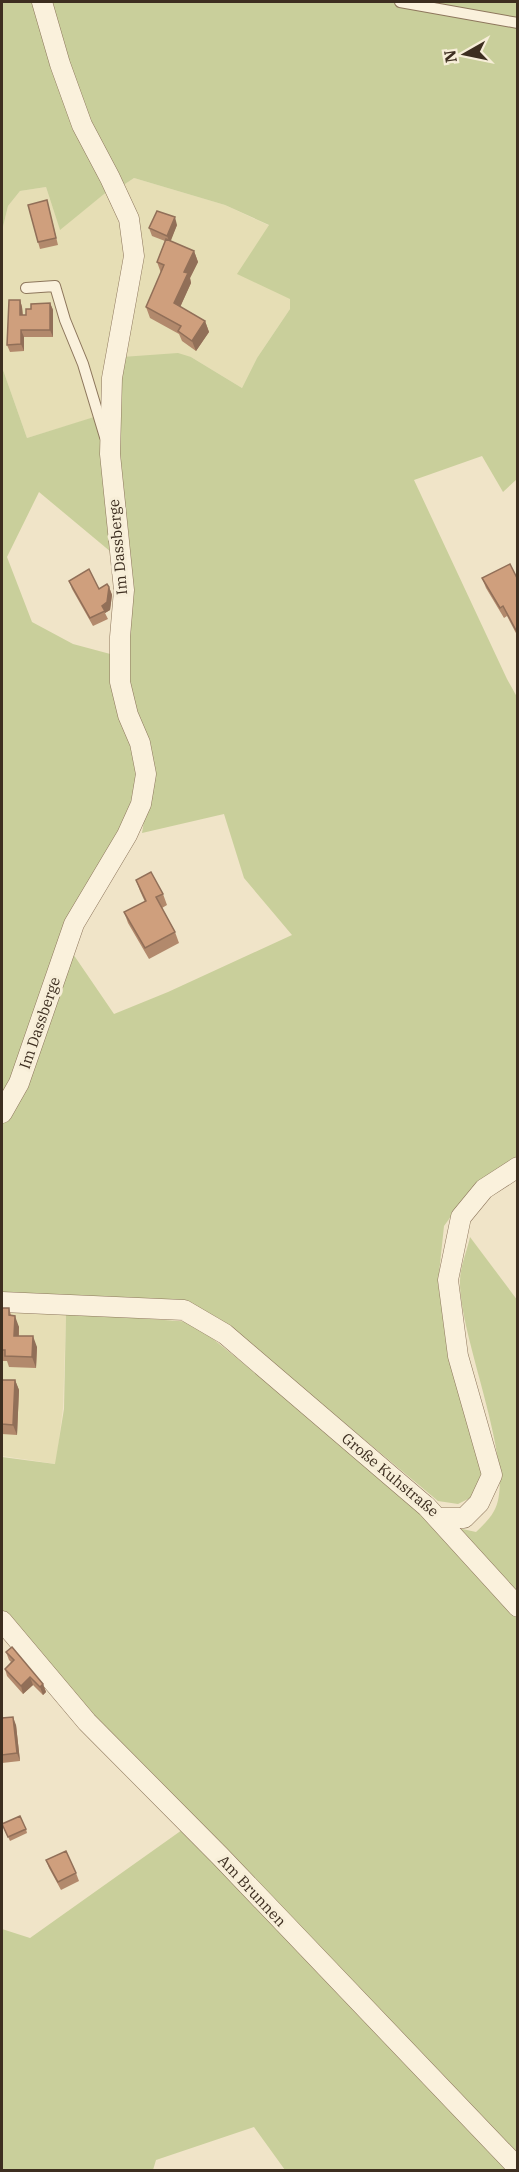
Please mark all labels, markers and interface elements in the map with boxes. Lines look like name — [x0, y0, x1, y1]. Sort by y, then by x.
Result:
north arrow — [435, 24, 495, 84]
text: N — [439, 49, 461, 64]
street label: Im Dassberge — [104, 498, 131, 596]
street label: Im Dassberge — [15, 974, 64, 1071]
street label: Große Kuhstraße — [338, 1428, 443, 1521]
street label: Am Brunnen — [214, 1851, 291, 1931]

